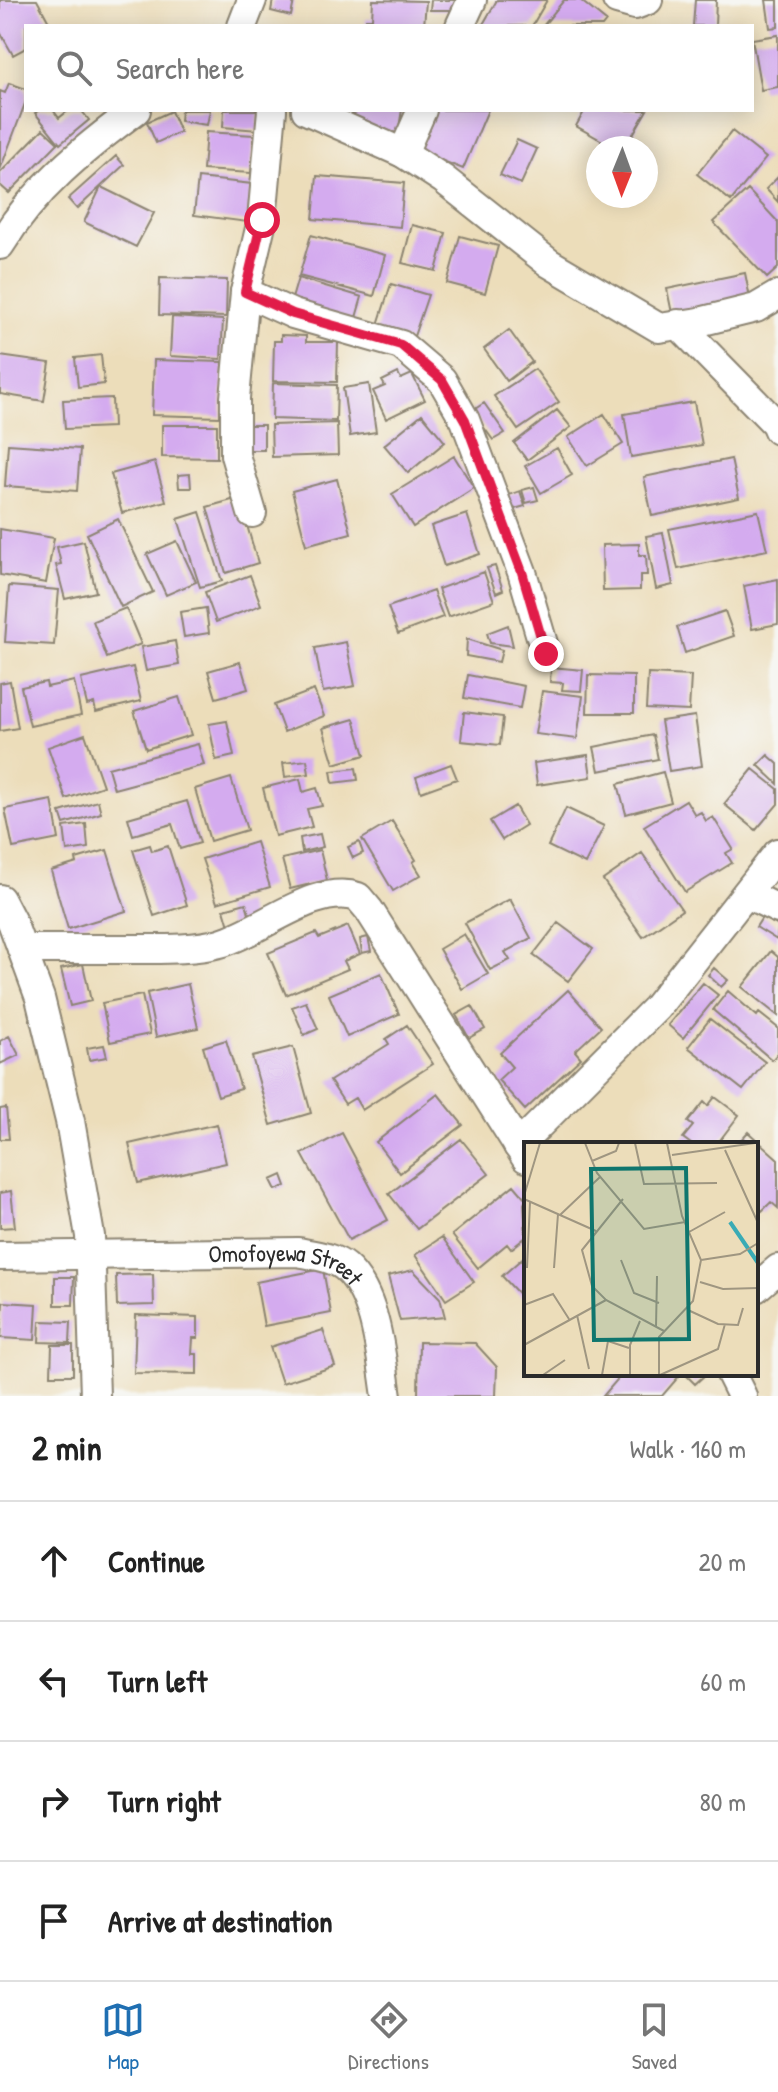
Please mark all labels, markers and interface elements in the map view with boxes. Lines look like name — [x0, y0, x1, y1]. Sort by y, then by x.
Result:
search box — [24, 24, 754, 112]
icon: search — [52, 46, 96, 90]
text: Search here — [116, 48, 244, 88]
north arrow — [586, 136, 658, 208]
route start — [244, 202, 280, 238]
route end — [528, 636, 564, 672]
inset map — [524, 1142, 758, 1376]
street label: Omofoyewa Street — [208, 1236, 371, 1292]
text: 2 min — [32, 1425, 102, 1471]
text: Walk · 160 m — [630, 1431, 746, 1466]
icon: ahead — [32, 1539, 76, 1583]
text: Continue — [108, 1541, 205, 1581]
text: 20 m — [699, 1544, 746, 1579]
icon: left — [32, 1659, 76, 1703]
text: Turn left — [108, 1661, 207, 1701]
text: 60 m — [700, 1664, 746, 1699]
icon: right — [32, 1779, 76, 1823]
text: Turn right — [108, 1781, 221, 1821]
text: 80 m — [699, 1784, 746, 1819]
icon: arrive — [32, 1899, 76, 1943]
text: Arrive at destination — [108, 1901, 333, 1941]
tab: Map — [101, 1998, 145, 2076]
tab: Directions — [348, 1998, 429, 2076]
tab: Saved — [632, 1998, 677, 2076]

